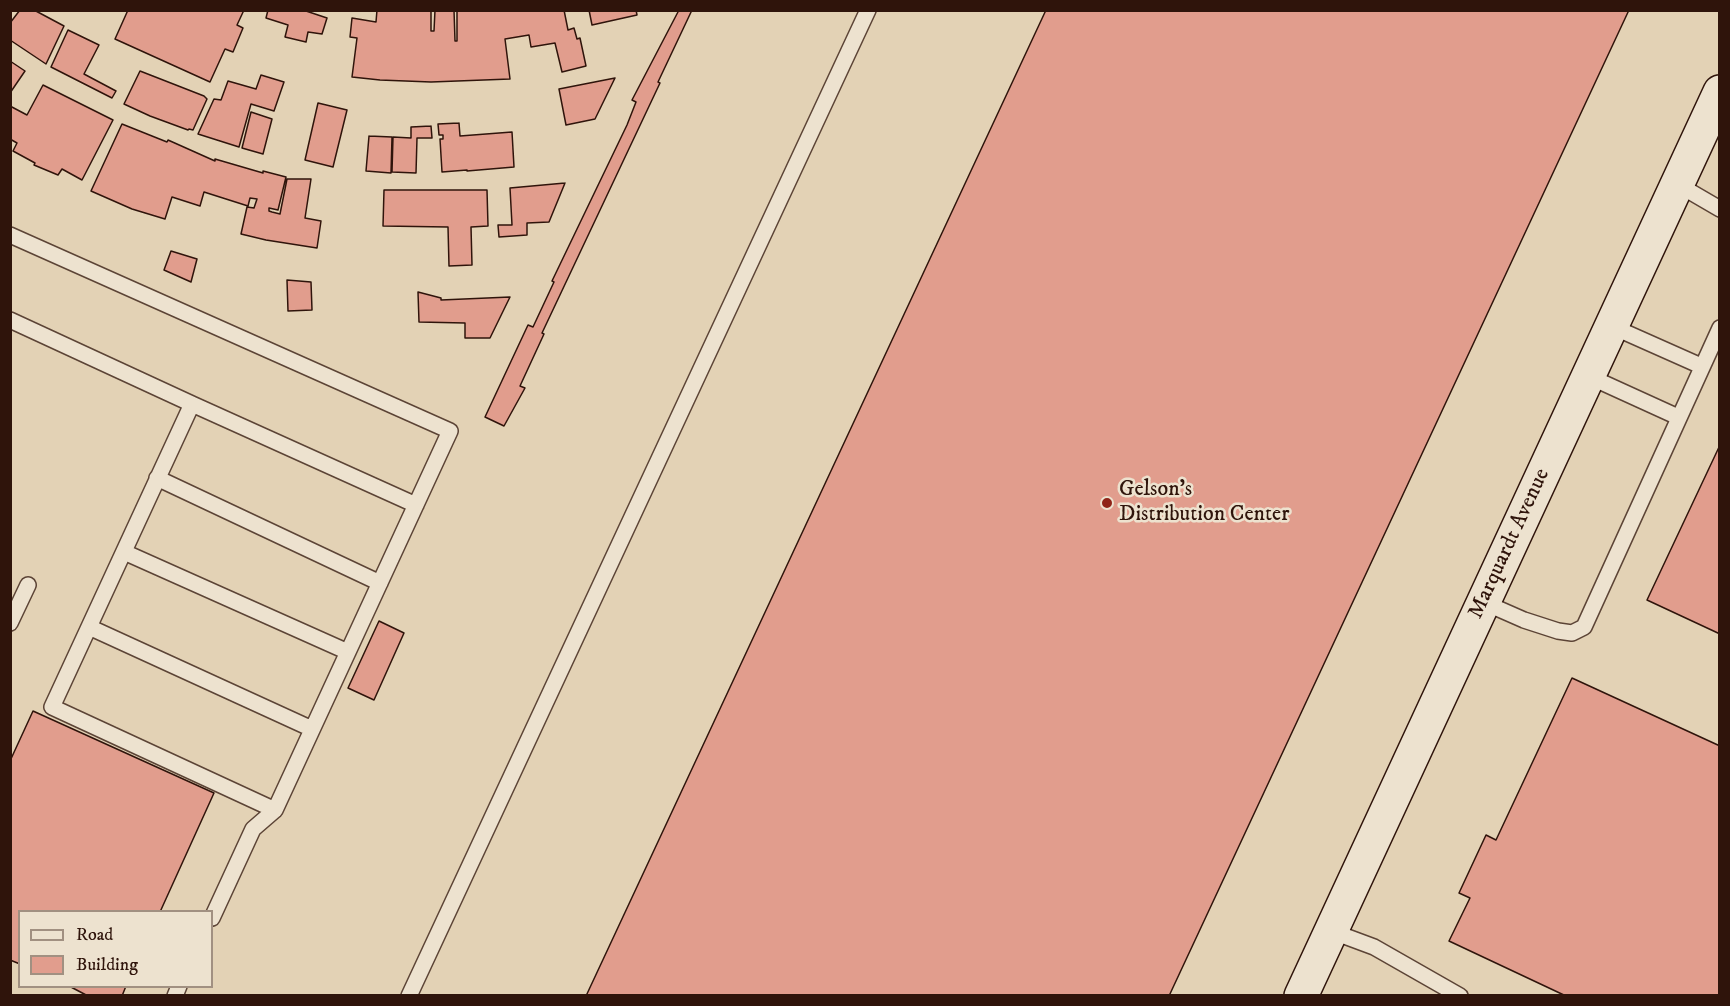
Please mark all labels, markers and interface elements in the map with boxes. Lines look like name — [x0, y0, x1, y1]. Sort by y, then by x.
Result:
street label: Marquardt Avenue — [1464, 465, 1556, 623]
place label: Gelson's Distribution Center — [1119, 477, 1289, 528]
marker: Gelson's Distribution Center — [1100, 496, 1114, 510]
legend — [18, 910, 213, 988]
text: Road — [76, 924, 113, 946]
text: Building — [76, 954, 138, 976]

